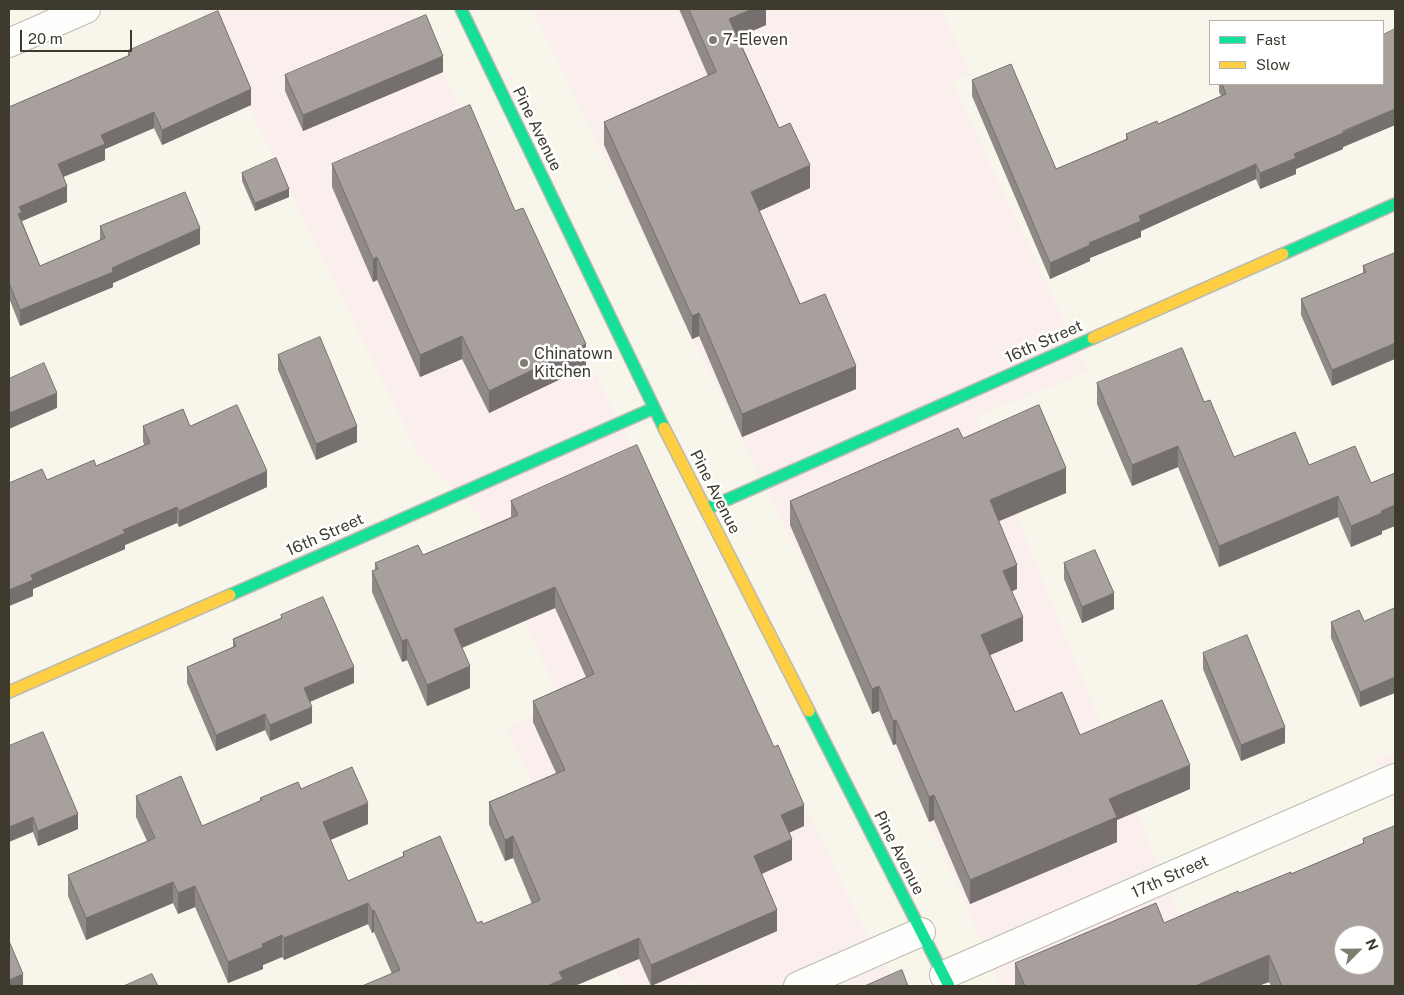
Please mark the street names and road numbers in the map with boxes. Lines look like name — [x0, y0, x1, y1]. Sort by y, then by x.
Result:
street label: Pine Avenue — [508, 84, 566, 174]
street label: 16th Street — [1002, 316, 1086, 368]
street label: Pine Avenue — [686, 447, 744, 537]
street label: 16th Street — [283, 509, 367, 561]
street label: Pine Avenue — [870, 808, 928, 898]
street label: 17th Street — [1129, 852, 1211, 902]

